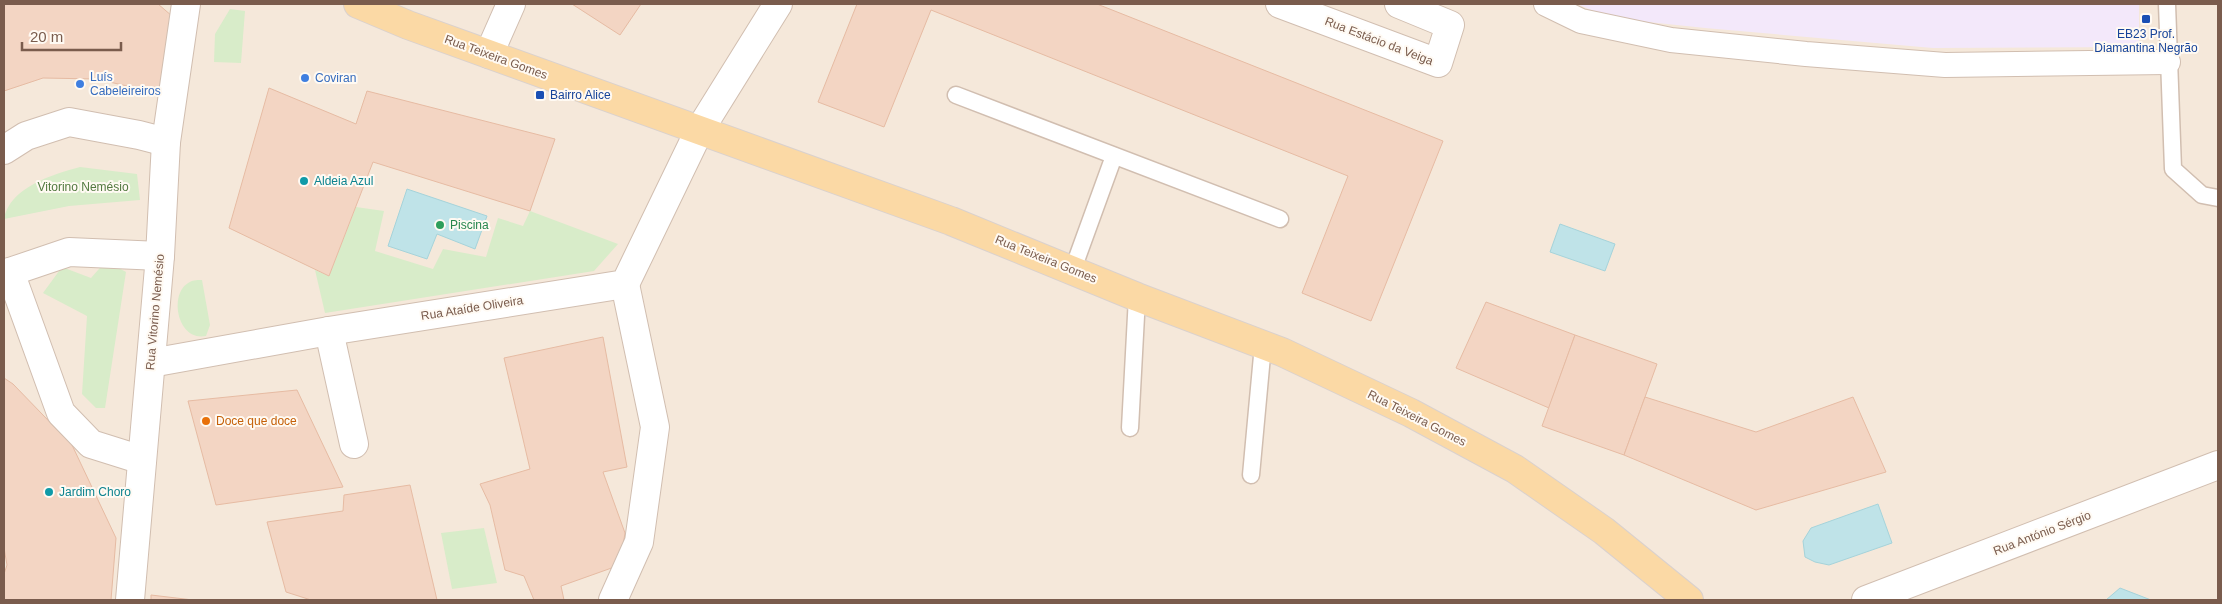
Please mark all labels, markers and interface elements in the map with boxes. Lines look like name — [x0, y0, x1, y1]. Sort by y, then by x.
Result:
marker: EB23 Prof. Diamantina Negrão — [2140, 13, 2152, 25]
street label: Rua Estácio da Veiga — [1323, 14, 1435, 68]
scale bar — [22, 20, 121, 52]
place label: EB23 Prof. Diamantina Negrão — [2094, 27, 2198, 55]
text: 20 m — [30, 28, 63, 45]
street label: Rua Teixeira Gomes — [443, 32, 549, 82]
place label: Luís Cabeleireiros — [90, 70, 161, 98]
place label: Coviran — [315, 71, 356, 85]
marker: Coviran — [299, 72, 311, 84]
marker: Luís Cabeleireiros — [74, 78, 86, 90]
place label: Bairro Alice — [550, 88, 611, 102]
marker: Bairro Alice — [534, 89, 546, 101]
place label: Aldeia Azul — [314, 174, 373, 188]
marker: Aldeia Azul — [298, 175, 310, 187]
park label: Vitorino Nemésio — [37, 180, 129, 194]
place label: Piscina — [450, 218, 489, 232]
marker: Piscina — [434, 219, 446, 231]
street label: Rua Teixeira Gomes — [993, 232, 1099, 286]
street label: Rua Vitorino Nemésio — [143, 253, 167, 371]
street label: Rua Ataíde Oliveira — [420, 293, 524, 323]
street label: Rua Teixeira Gomes — [1365, 387, 1469, 449]
place label: Doce que doce — [216, 414, 297, 428]
marker: Doce que doce — [200, 415, 212, 427]
place label: Jardim Choro — [59, 485, 131, 499]
marker: Jardim Choro — [43, 486, 55, 498]
street label: Rua António Sérgio — [1991, 508, 2093, 558]

